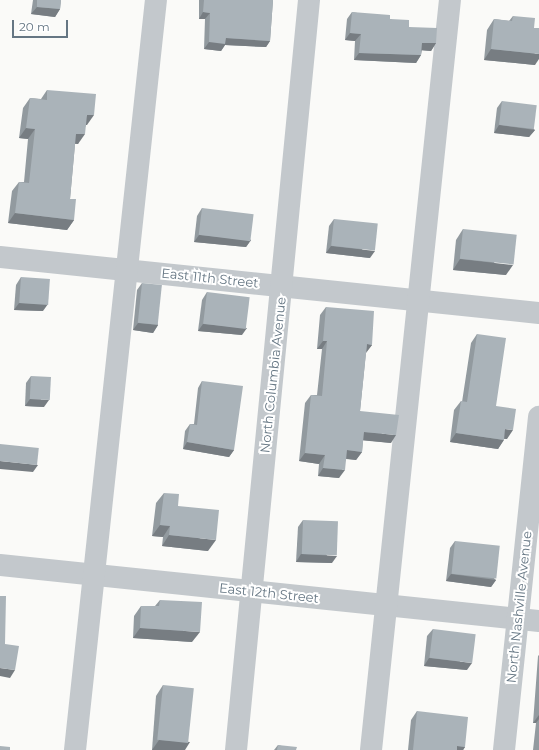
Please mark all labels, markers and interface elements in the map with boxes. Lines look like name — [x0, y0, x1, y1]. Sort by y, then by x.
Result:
scale bar — [14, 12, 70, 38]
text: 20 m — [19, 19, 50, 34]
street label: East 11th Street — [161, 265, 259, 291]
street label: North Columbia Avenue — [257, 296, 289, 454]
street label: North Nashville Avenue — [503, 530, 535, 684]
street label: East 12th Street — [218, 580, 320, 606]

